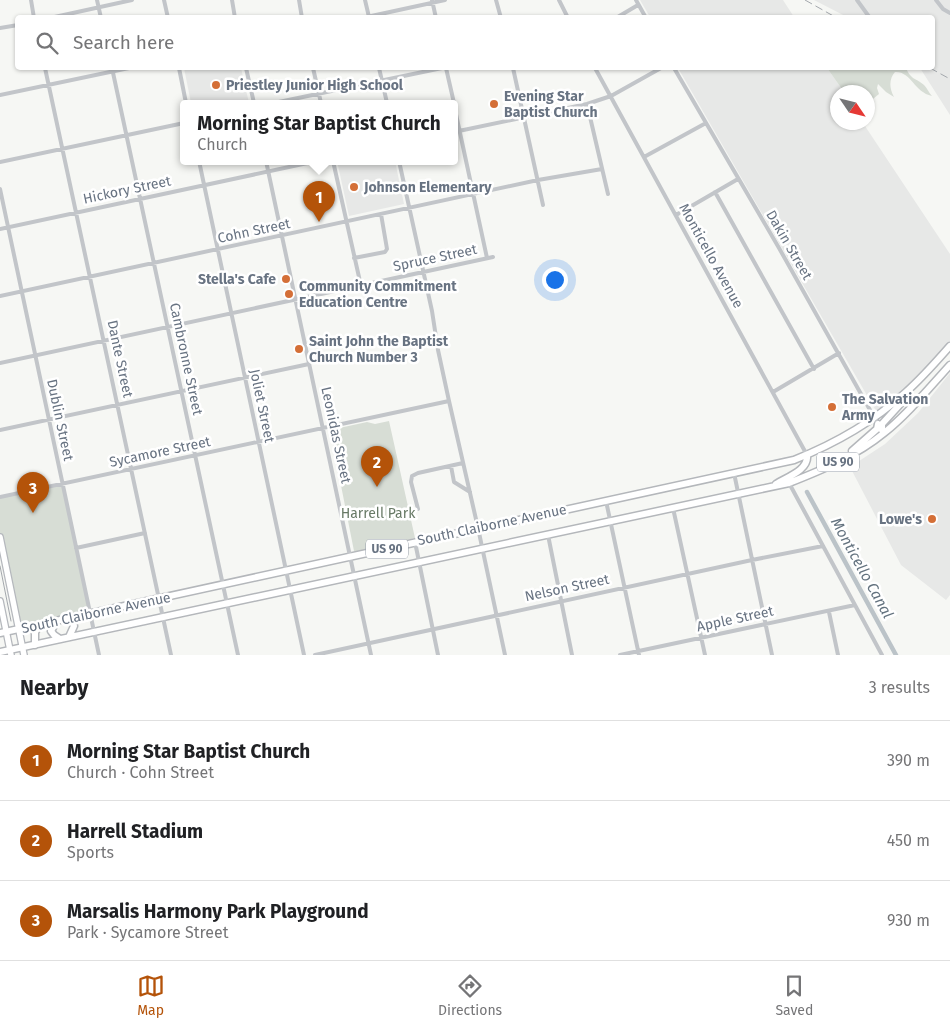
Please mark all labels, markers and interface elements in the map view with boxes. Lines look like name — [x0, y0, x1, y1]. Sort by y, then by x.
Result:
search box — [15, 15, 935, 70]
icon: search — [33, 29, 61, 57]
text: Search here — [73, 31, 174, 54]
place label: Priestley Junior High School — [226, 77, 404, 94]
marker: Priestley Junior High School — [210, 79, 222, 91]
north arrow — [830, 85, 875, 130]
place label: Evening Star Baptist Church — [504, 88, 597, 121]
marker: Evening Star Baptist Church — [488, 98, 500, 110]
popup — [180, 100, 458, 165]
text: Morning Star Baptist Church — [197, 112, 441, 135]
text: Church — [197, 135, 248, 154]
street label: Hickory Street — [82, 172, 173, 208]
place label: Johnson Elementary — [363, 179, 492, 196]
pin: 1 — [303, 181, 335, 222]
marker: Johnson Elementary — [348, 181, 360, 193]
street label: Monticello Avenue — [675, 201, 747, 311]
street label: Dakin Street — [762, 207, 816, 284]
street label: Cohn Street — [216, 215, 293, 247]
street label: Spruce Street — [392, 241, 479, 275]
your location — [542, 267, 568, 293]
place label: Stella's Cafe — [198, 271, 276, 288]
marker: Stella's Cafe — [280, 273, 292, 285]
place label: Community Commitment Education Centre — [299, 278, 457, 311]
marker: Community Commitment Education Centre — [283, 288, 295, 300]
street label: Cambronne Street — [166, 301, 206, 418]
street label: Dante Street — [103, 319, 137, 400]
place label: Saint John the Baptist Church Number 3 — [309, 333, 449, 366]
marker: Saint John the Baptist Church Number 3 — [293, 343, 305, 355]
street label: Joliet Street — [246, 368, 278, 445]
street label: Dublin Street — [43, 377, 77, 463]
street label: Leonidas Street — [317, 385, 355, 486]
place label: The Salvation Army — [841, 391, 928, 424]
marker: The Salvation Army — [826, 401, 838, 413]
street label: Sycamore Street — [108, 433, 213, 471]
pin: 2 — [361, 446, 393, 487]
road number: US 90 — [817, 452, 859, 472]
pin: 3 — [17, 472, 49, 513]
street label: South Claiborne Avenue — [416, 501, 568, 549]
park label: Harrell Park — [341, 505, 416, 522]
place label: Lowe's — [879, 511, 922, 528]
marker: Lowe's — [926, 513, 938, 525]
water label: Monticello Canal — [827, 515, 897, 621]
road number: US 90 — [366, 540, 408, 558]
street label: Nelson Street — [523, 571, 612, 605]
street label: South Claiborne Avenue — [20, 589, 172, 637]
street label: Apple Street — [695, 602, 776, 635]
text: Nearby — [20, 675, 88, 701]
text: 3 results — [869, 678, 930, 697]
text: Morning Star Baptist Church — [67, 740, 310, 763]
text: 1 — [32, 751, 40, 770]
text: 390 m — [887, 751, 930, 770]
text: Church · Cohn Street — [67, 763, 214, 782]
text: Harrell Stadium — [67, 820, 203, 843]
text: 2 — [32, 831, 40, 850]
text: 450 m — [887, 831, 930, 850]
text: Sports — [67, 843, 114, 862]
text: Marsalis Harmony Park Playground — [67, 900, 369, 923]
text: 3 — [32, 911, 40, 930]
text: 930 m — [887, 911, 930, 930]
text: Park · Sycamore Street — [67, 923, 229, 942]
tab: Map — [137, 972, 165, 1019]
tab: Directions — [438, 972, 502, 1019]
tab: Saved — [775, 972, 813, 1019]

